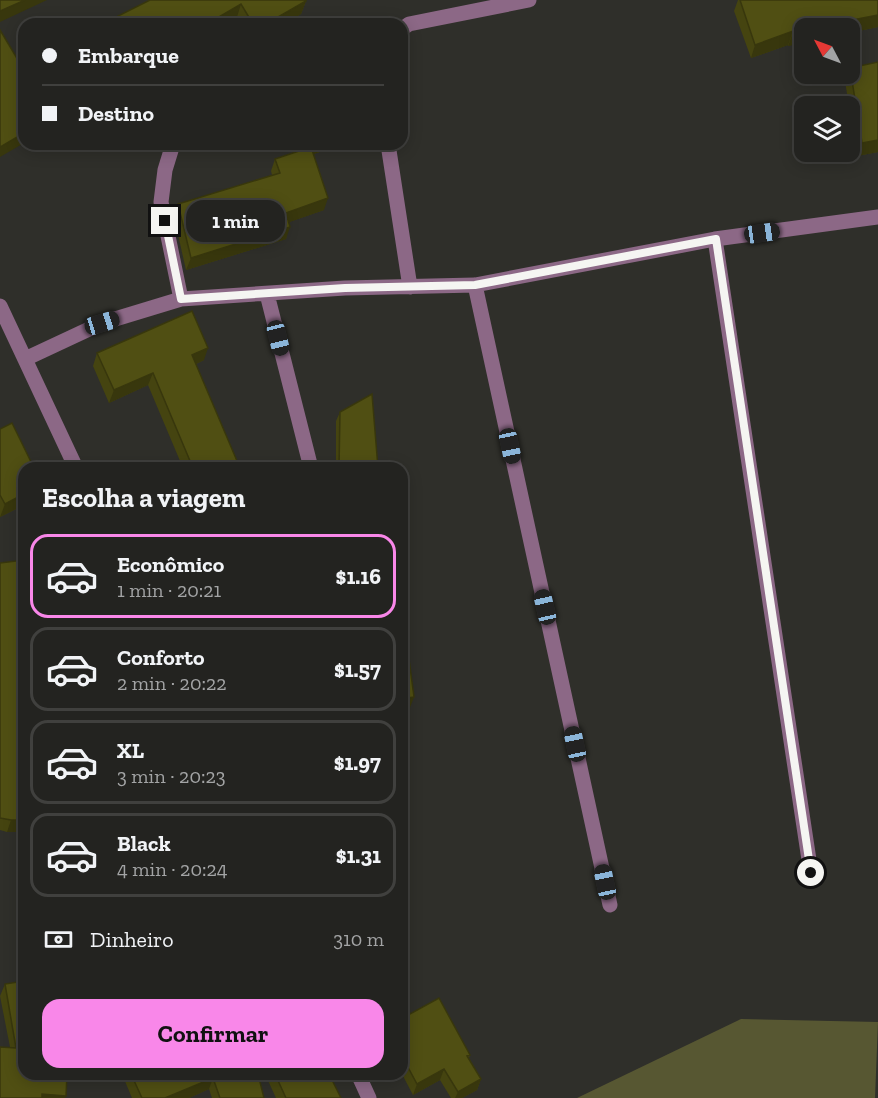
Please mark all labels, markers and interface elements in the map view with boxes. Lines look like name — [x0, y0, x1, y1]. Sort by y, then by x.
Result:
north arrow — [794, 18, 860, 84]
map controls — [794, 18, 860, 162]
text: Embarque — [78, 42, 179, 69]
button: layers — [794, 96, 860, 162]
text: Destino — [78, 100, 154, 127]
callout: 1 min — [186, 200, 285, 242]
route end — [151, 207, 178, 234]
text: 1 min — [212, 209, 259, 233]
car — [743, 222, 781, 244]
car — [82, 309, 122, 337]
car — [265, 318, 291, 358]
car — [497, 427, 523, 465]
text: Escolha a viagem — [42, 482, 245, 514]
icon: car — [45, 549, 99, 603]
text: Econômico — [117, 551, 224, 578]
text: $1.16 — [336, 563, 381, 590]
text: 1 min · 20:21 — [117, 578, 221, 602]
car — [532, 587, 558, 627]
icon: car — [45, 642, 99, 696]
text: Conforto — [117, 644, 205, 671]
text: $1.57 — [334, 656, 381, 683]
text: 2 min · 20:22 — [117, 671, 227, 695]
car — [562, 725, 588, 763]
icon: car — [45, 735, 99, 789]
text: XL — [117, 737, 144, 764]
text: $1.97 — [334, 749, 381, 776]
text: 3 min · 20:23 — [117, 764, 225, 788]
icon: car — [45, 828, 99, 882]
text: Black — [117, 830, 171, 857]
text: $1.31 — [336, 842, 381, 869]
text: 4 min · 20:24 — [117, 857, 227, 881]
route start — [797, 859, 824, 886]
car — [592, 863, 618, 901]
icon: cash — [42, 923, 75, 956]
text: Dinheiro — [90, 926, 174, 953]
text: 310 m — [333, 927, 384, 951]
button: Confirmar — [42, 999, 384, 1068]

